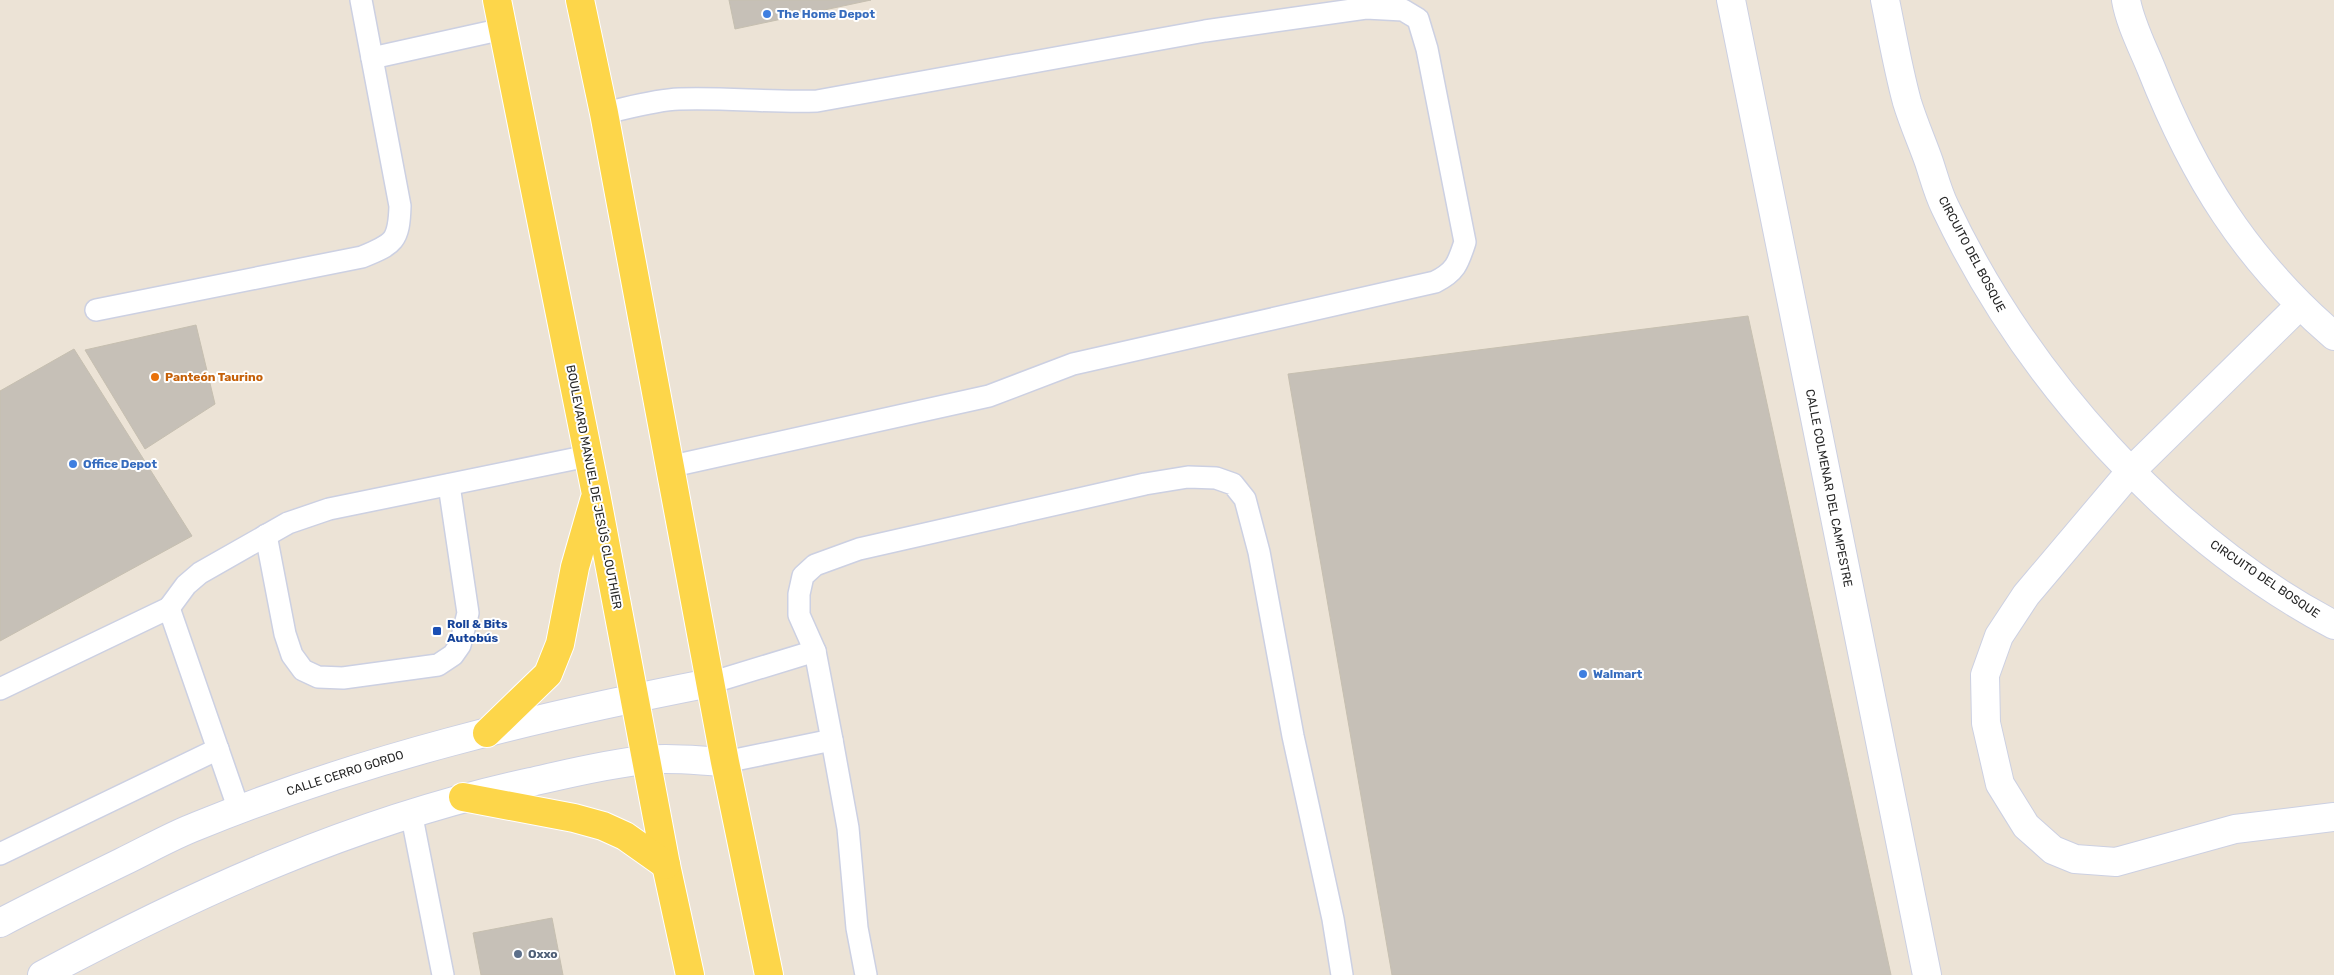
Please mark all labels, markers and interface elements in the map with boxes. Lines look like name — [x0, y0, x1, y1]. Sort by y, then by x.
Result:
place label: The Home Depot — [777, 7, 875, 21]
marker: The Home Depot — [761, 8, 773, 20]
street label: CIRCUITO DEL BOSQUE — [1936, 194, 2008, 314]
street label: BOULEVARD MANUEL DE JESÚS CLOUTHIER — [563, 364, 625, 610]
place label: Panteón Taurino — [165, 370, 263, 384]
marker: Panteón Taurino — [149, 371, 161, 383]
street label: CALLE COLMENAR DEL CAMPESTRE — [1803, 388, 1855, 588]
place label: Office Depot — [83, 457, 157, 471]
marker: Office Depot — [67, 458, 79, 470]
street label: CIRCUITO DEL BOSQUE — [2208, 537, 2322, 621]
place label: Roll & Bits Autobús — [447, 617, 508, 645]
marker: Roll & Bits Autobús — [431, 625, 443, 637]
place label: Walmart — [1593, 667, 1643, 681]
marker: Walmart — [1577, 668, 1589, 680]
street label: CALLE CERRO GORDO — [285, 747, 405, 799]
place label: Oxxo — [528, 947, 558, 961]
marker: Oxxo — [512, 948, 524, 960]

